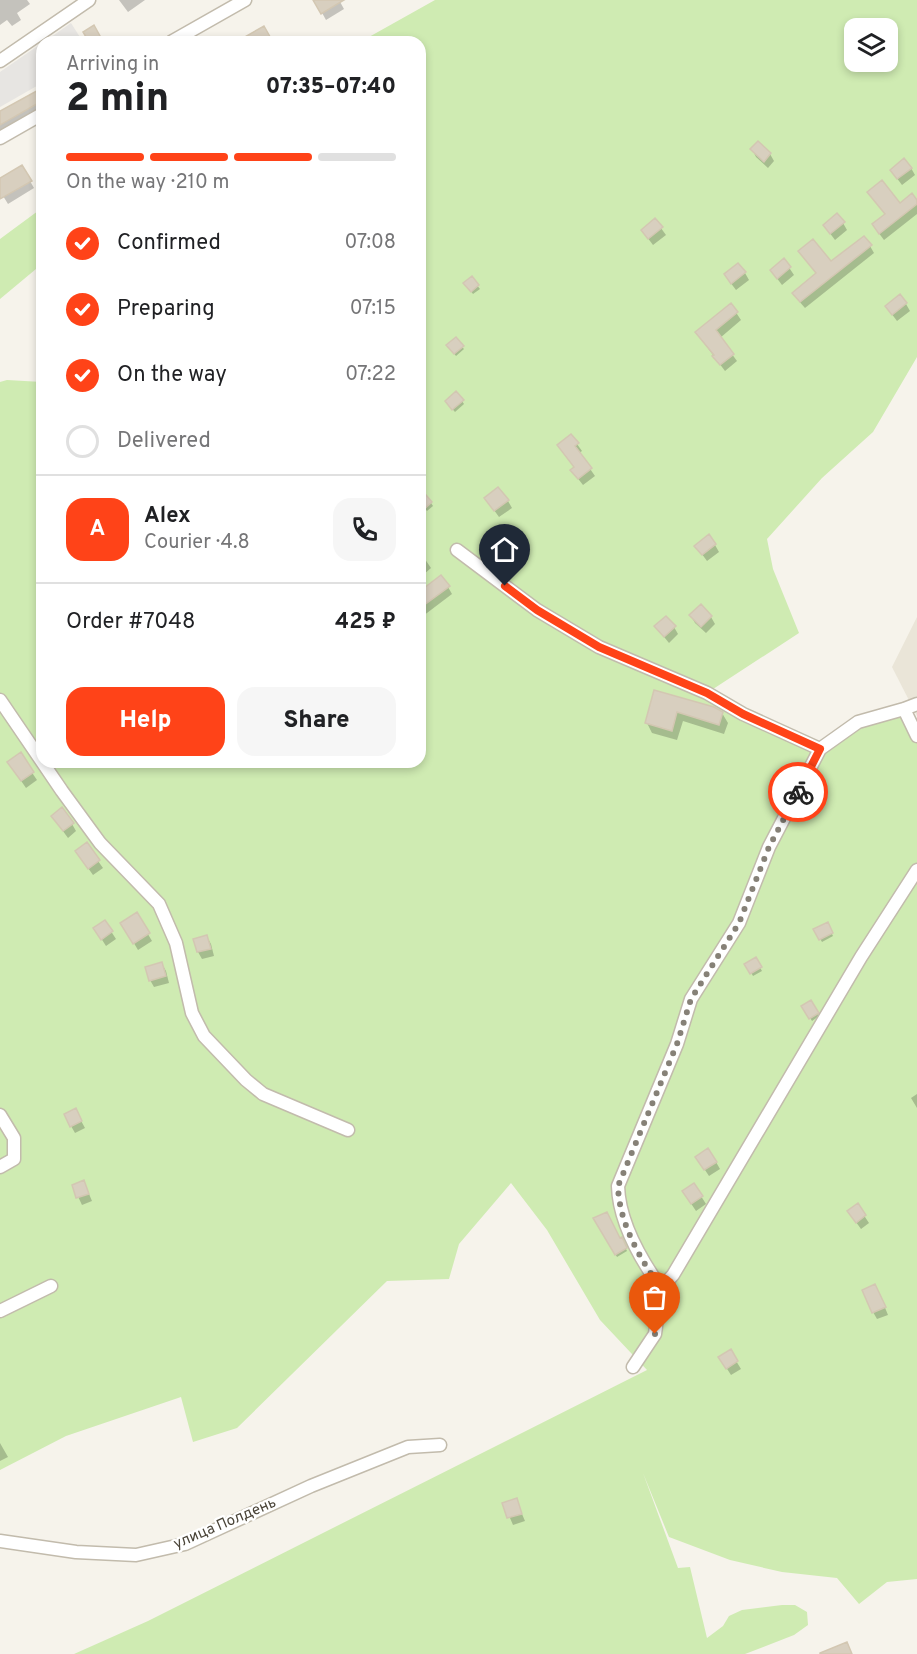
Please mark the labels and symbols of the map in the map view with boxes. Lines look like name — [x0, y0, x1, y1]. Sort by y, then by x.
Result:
pin — [479, 524, 530, 586]
courier — [768, 762, 828, 822]
pin — [629, 1272, 680, 1334]
street label: улица Полдень — [171, 1494, 279, 1554]

